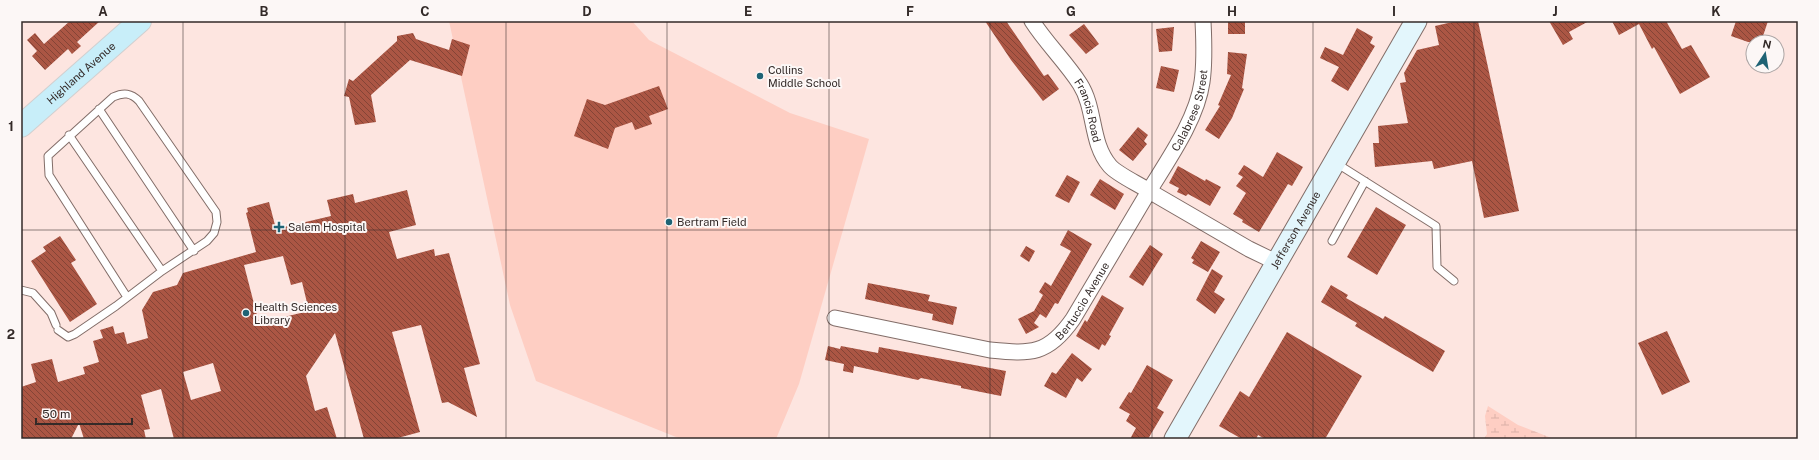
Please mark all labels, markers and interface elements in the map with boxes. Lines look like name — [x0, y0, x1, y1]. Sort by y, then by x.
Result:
text: A — [98, 4, 108, 19]
text: B — [260, 4, 269, 19]
text: C — [420, 4, 430, 19]
text: D — [582, 4, 592, 19]
text: E — [744, 4, 752, 19]
text: F — [906, 4, 914, 19]
text: G — [1066, 4, 1076, 19]
text: H — [1227, 4, 1237, 19]
text: I — [1392, 4, 1396, 19]
text: J — [1552, 4, 1558, 19]
text: K — [1711, 4, 1721, 19]
north arrow — [1745, 34, 1785, 74]
text: N — [1762, 37, 1773, 51]
street label: Highland Avenue — [44, 40, 118, 106]
place label: Collins Middle School — [768, 64, 841, 89]
street label: Calabrese Street — [1169, 69, 1209, 153]
marker: Collins Middle School — [755, 71, 765, 81]
street label: Francis Road — [1072, 76, 1103, 144]
text: 1 — [8, 119, 14, 134]
street label: Jefferson Avenue — [1268, 189, 1323, 271]
place label: Bertram Field — [677, 216, 747, 228]
marker: Bertram Field — [664, 217, 674, 227]
marker: Salem Hospital — [273, 221, 285, 233]
place label: Salem Hospital — [288, 221, 366, 233]
street label: Bertuccio Avenue — [1053, 260, 1111, 342]
place label: Health Sciences Library — [254, 301, 338, 326]
marker: Health Sciences Library — [241, 308, 251, 318]
text: 2 — [7, 327, 15, 342]
scale bar — [36, 400, 132, 426]
text: 50 m — [42, 407, 70, 421]

